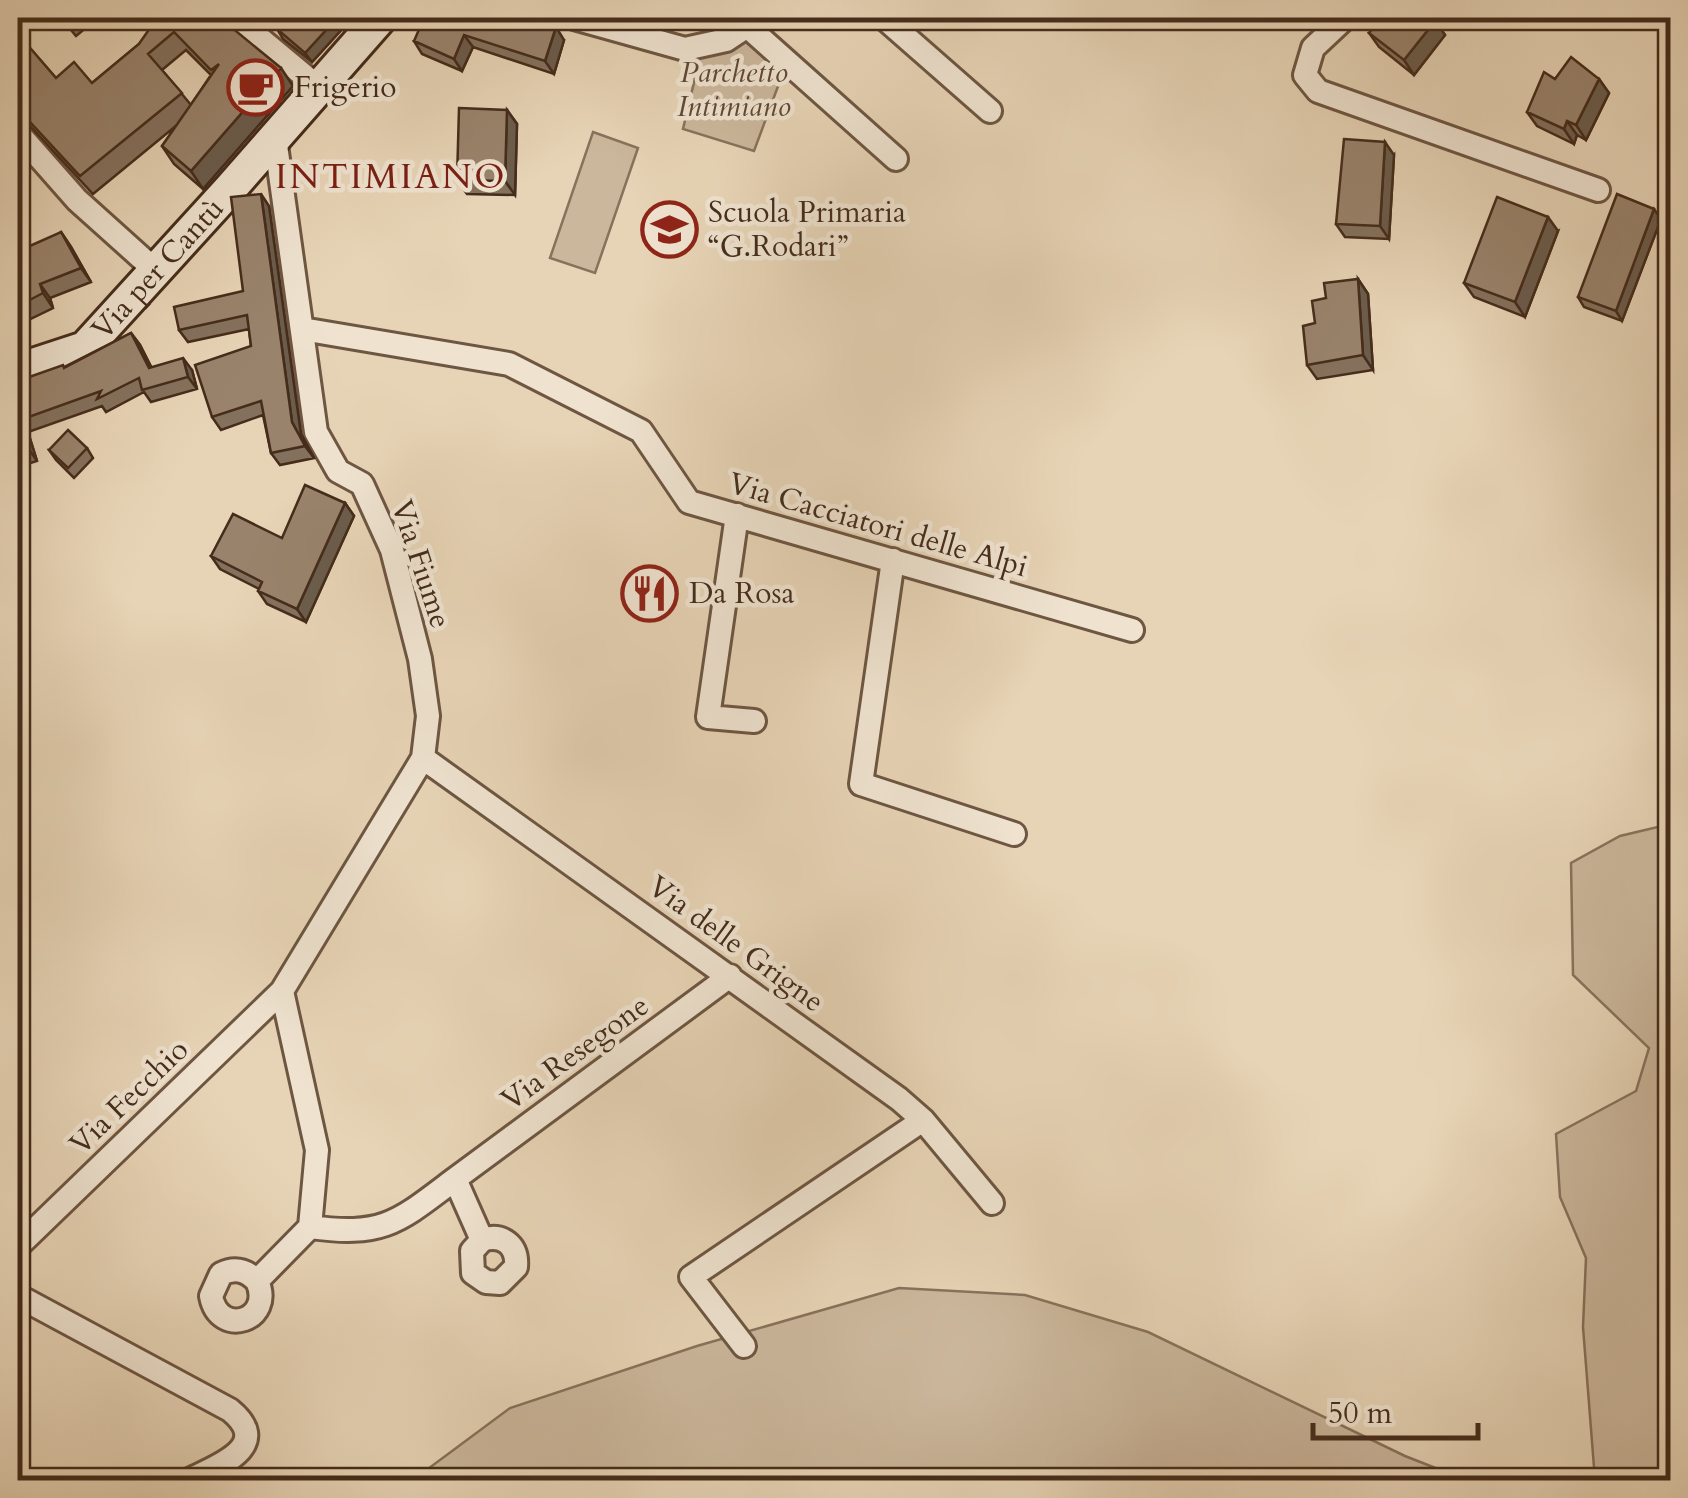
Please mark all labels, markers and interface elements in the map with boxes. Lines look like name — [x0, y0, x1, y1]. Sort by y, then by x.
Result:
park label: Parchetto Intimiano — [677, 52, 791, 127]
cafe icon: Frigerio — [225, 57, 285, 117]
place label: Frigerio — [294, 67, 397, 108]
district label: INTIMIANO — [275, 153, 507, 201]
street label: Via per Cantù — [82, 189, 233, 349]
place label: Scuola Primaria “G.Rodari” — [708, 192, 906, 267]
school or university icon: Scuola Primaria “G.Rodari” — [639, 199, 699, 259]
street label: Via Cacciatori delle Alpi — [724, 463, 1032, 587]
street label: Via Fiume — [381, 495, 461, 633]
restaurant icon: Da Rosa — [620, 563, 680, 623]
place label: Da Rosa — [689, 573, 794, 614]
street label: Via delle Grigne — [640, 866, 832, 1022]
street label: Via Resegone — [493, 985, 657, 1121]
street label: Via Fecchio — [61, 1030, 197, 1164]
scale bar — [1313, 1378, 1478, 1440]
text: 50 m — [1328, 1393, 1393, 1434]

